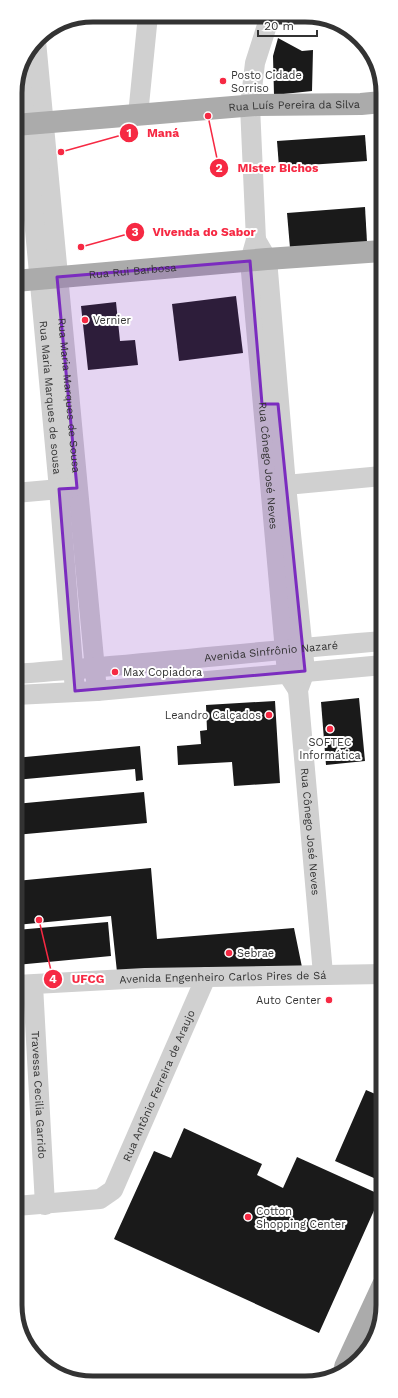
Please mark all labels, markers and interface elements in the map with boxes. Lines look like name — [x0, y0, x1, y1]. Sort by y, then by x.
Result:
scale bar — [258, 12, 317, 38]
text: 20 m — [264, 19, 294, 33]
place label: Posto Cidade Sorriso — [231, 69, 302, 95]
marker: Posto Cidade Sorriso — [218, 76, 228, 86]
street label: Rua Luís Pereira da Silva — [228, 98, 360, 114]
callout: Maná — [119, 121, 188, 145]
text: 1 — [126, 126, 132, 140]
text: Maná — [147, 126, 179, 140]
callout: Mister Bichos — [209, 156, 326, 180]
text: 2 — [215, 161, 223, 175]
text: Mister Bichos — [238, 161, 319, 175]
callout: Vivenda do Sabor — [125, 220, 264, 244]
text: 3 — [131, 225, 139, 239]
text: Vivenda do Sabor — [152, 225, 256, 239]
street label: Rua Rui Barbosa — [88, 260, 177, 281]
place label: Vernier — [93, 314, 132, 327]
marker: Vernier — [80, 315, 90, 325]
street label: Rua Maria Marques de Sousa — [56, 317, 83, 473]
street label: Rua Maria Marques de sousa — [37, 320, 64, 475]
street label: Rua Cônego José Neves — [256, 401, 281, 530]
street label: Avenida Sinfrônio Nazaré — [203, 638, 338, 664]
place label: Max Copiadora — [123, 666, 202, 679]
marker: Max Copiadora — [110, 667, 120, 677]
place label: Leandro Calçados — [165, 709, 261, 722]
marker: Leandro Calçados — [264, 710, 274, 720]
marker: SOFTEC Informática — [325, 724, 335, 734]
place label: SOFTEC Informática — [299, 736, 361, 762]
street label: Rua Cônego José Neves — [298, 767, 323, 896]
place label: Sebrae — [237, 947, 274, 960]
marker: Sebrae — [224, 948, 234, 958]
callout: UFCG — [43, 967, 112, 991]
street label: Avenida Engenheiro Carlos Pires de Sá — [119, 968, 326, 986]
text: 4 — [49, 972, 57, 986]
text: UFCG — [72, 972, 104, 986]
place label: Auto Center — [256, 994, 322, 1007]
marker: Auto Center — [324, 995, 334, 1005]
street label: Rua Antônio Ferreira de Araujo — [120, 1008, 197, 1163]
street label: Travessa Cecilia Garrido — [29, 1030, 49, 1159]
place label: Cotton Shopping Center — [256, 1205, 346, 1231]
marker: Cotton Shopping Center — [243, 1212, 253, 1222]

